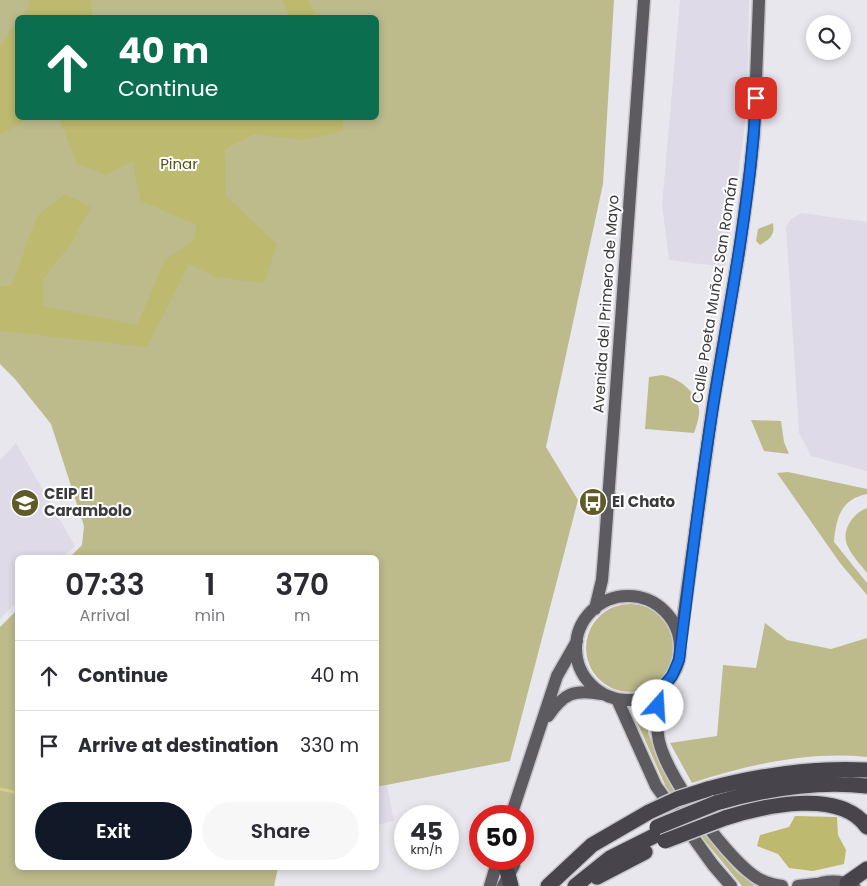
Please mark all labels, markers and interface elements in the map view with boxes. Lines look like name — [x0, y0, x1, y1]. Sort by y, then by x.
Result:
map controls — [806, 15, 851, 60]
button: search — [806, 15, 851, 60]
text: 40 m — [118, 26, 209, 75]
icon: ahead — [35, 35, 100, 100]
text: Continue — [118, 73, 218, 104]
pin — [735, 77, 777, 119]
icon: arrive — [742, 84, 770, 112]
park label: Pinar — [160, 153, 198, 174]
street label: Calle Poeta Muñoz San Román — [686, 175, 743, 404]
street label: Avenida del Primero de Mayo — [587, 194, 624, 414]
place label: CEIP El Carambolo — [44, 483, 132, 521]
bus stop icon: El Chato — [578, 487, 608, 517]
school or university icon: CEIP El Carambolo — [10, 488, 40, 518]
place label: El Chato — [612, 491, 676, 512]
text: 07:33 — [65, 563, 145, 606]
text: 1 — [204, 563, 215, 606]
text: 370 — [275, 563, 329, 606]
text: Arrival — [80, 604, 130, 627]
text: min — [195, 604, 225, 627]
text: m — [294, 604, 310, 627]
icon: ahead — [35, 662, 63, 690]
text: Continue — [78, 662, 168, 689]
text: 40 m — [310, 662, 359, 689]
position arrow — [631, 679, 683, 731]
icon: arrive — [35, 732, 63, 760]
text: Arrive at destination — [78, 732, 279, 759]
text: 330 m — [300, 732, 359, 759]
button: Exit — [35, 802, 192, 860]
button: Share — [202, 802, 359, 860]
speed limit sign: 50 — [469, 805, 534, 870]
text: 45 — [410, 814, 443, 849]
text: km/h — [411, 841, 442, 858]

